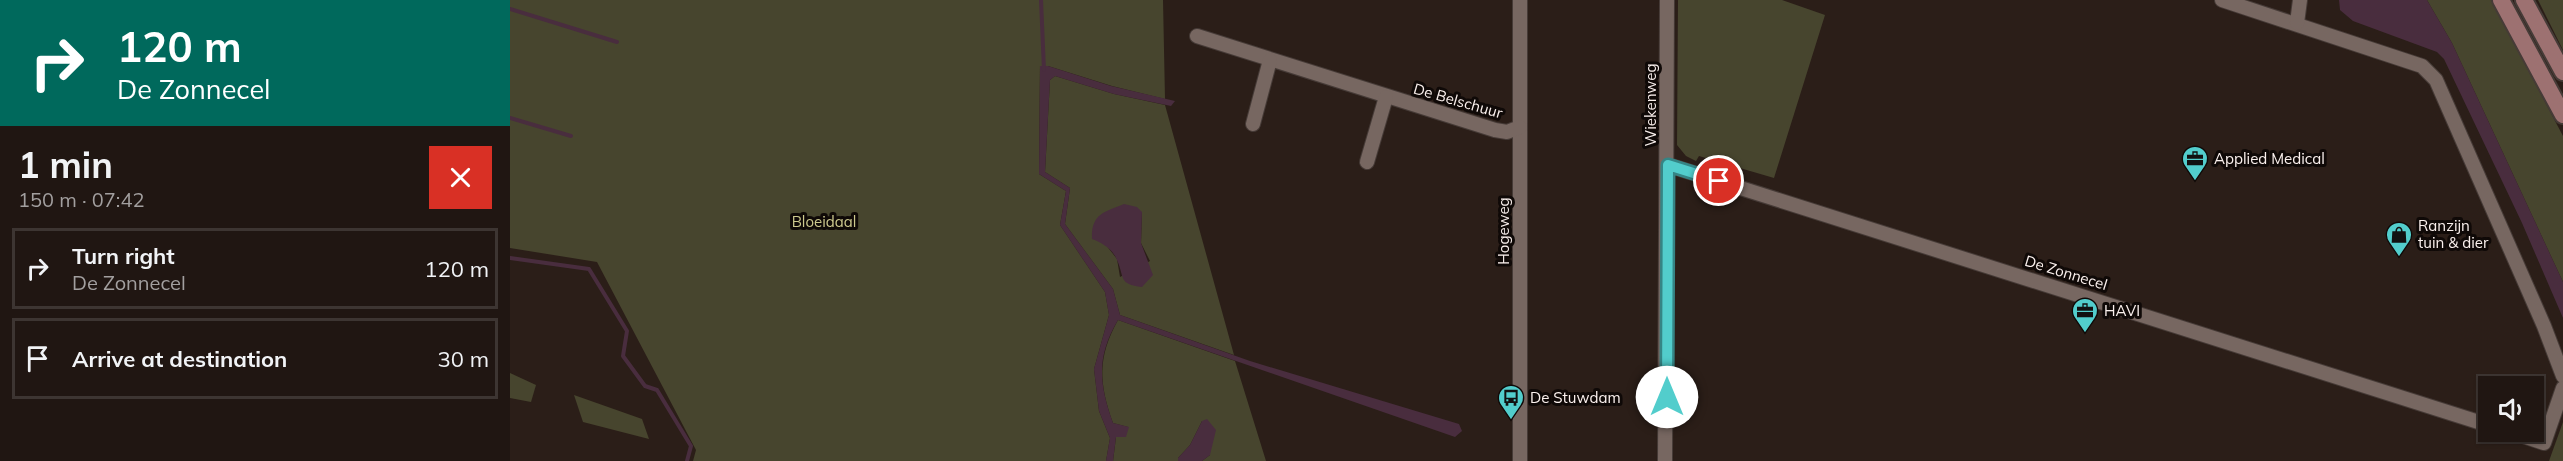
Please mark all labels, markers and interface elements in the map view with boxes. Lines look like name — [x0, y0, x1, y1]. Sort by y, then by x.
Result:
text: 120 m — [117, 20, 242, 73]
icon: right — [18, 24, 96, 102]
street label: Wiekenweg — [1641, 64, 1660, 146]
text: De Zonnecel — [117, 72, 271, 106]
street label: De Belschuur — [1411, 79, 1505, 122]
text: 1 min — [18, 142, 113, 187]
office icon: Applied Medical — [2180, 144, 2210, 182]
button: close — [429, 146, 492, 209]
place label: Applied Medical — [2214, 149, 2325, 168]
pin — [1693, 155, 1744, 206]
icon: arrive — [1702, 164, 1735, 197]
text: 150 m · 07:42 — [18, 187, 144, 212]
street label: Hogeweg — [1494, 197, 1513, 265]
park label: Bloeidaal — [792, 212, 856, 231]
place label: Ranzijn tuin & dier — [2418, 216, 2489, 252]
shop icon: Ranzijn tuin & dier — [2384, 220, 2414, 258]
text: Turn right — [72, 242, 175, 270]
street label: De Zonnecel — [2023, 251, 2110, 294]
icon: right — [21, 252, 54, 285]
text: 120 m — [424, 255, 489, 283]
text: De Zonnecel — [72, 270, 186, 295]
office icon: HAVI — [2070, 296, 2100, 334]
place label: HAVI — [2104, 301, 2140, 320]
icon: arrive — [21, 342, 54, 375]
text: Arrive at destination — [72, 345, 287, 373]
text: 30 m — [438, 345, 489, 373]
position arrow — [1635, 365, 1699, 429]
map controls — [2478, 376, 2544, 442]
button: sound — [2478, 376, 2544, 442]
bus stop icon: De Stuwdam — [1496, 383, 1526, 421]
place label: De Stuwdam — [1530, 388, 1621, 407]

